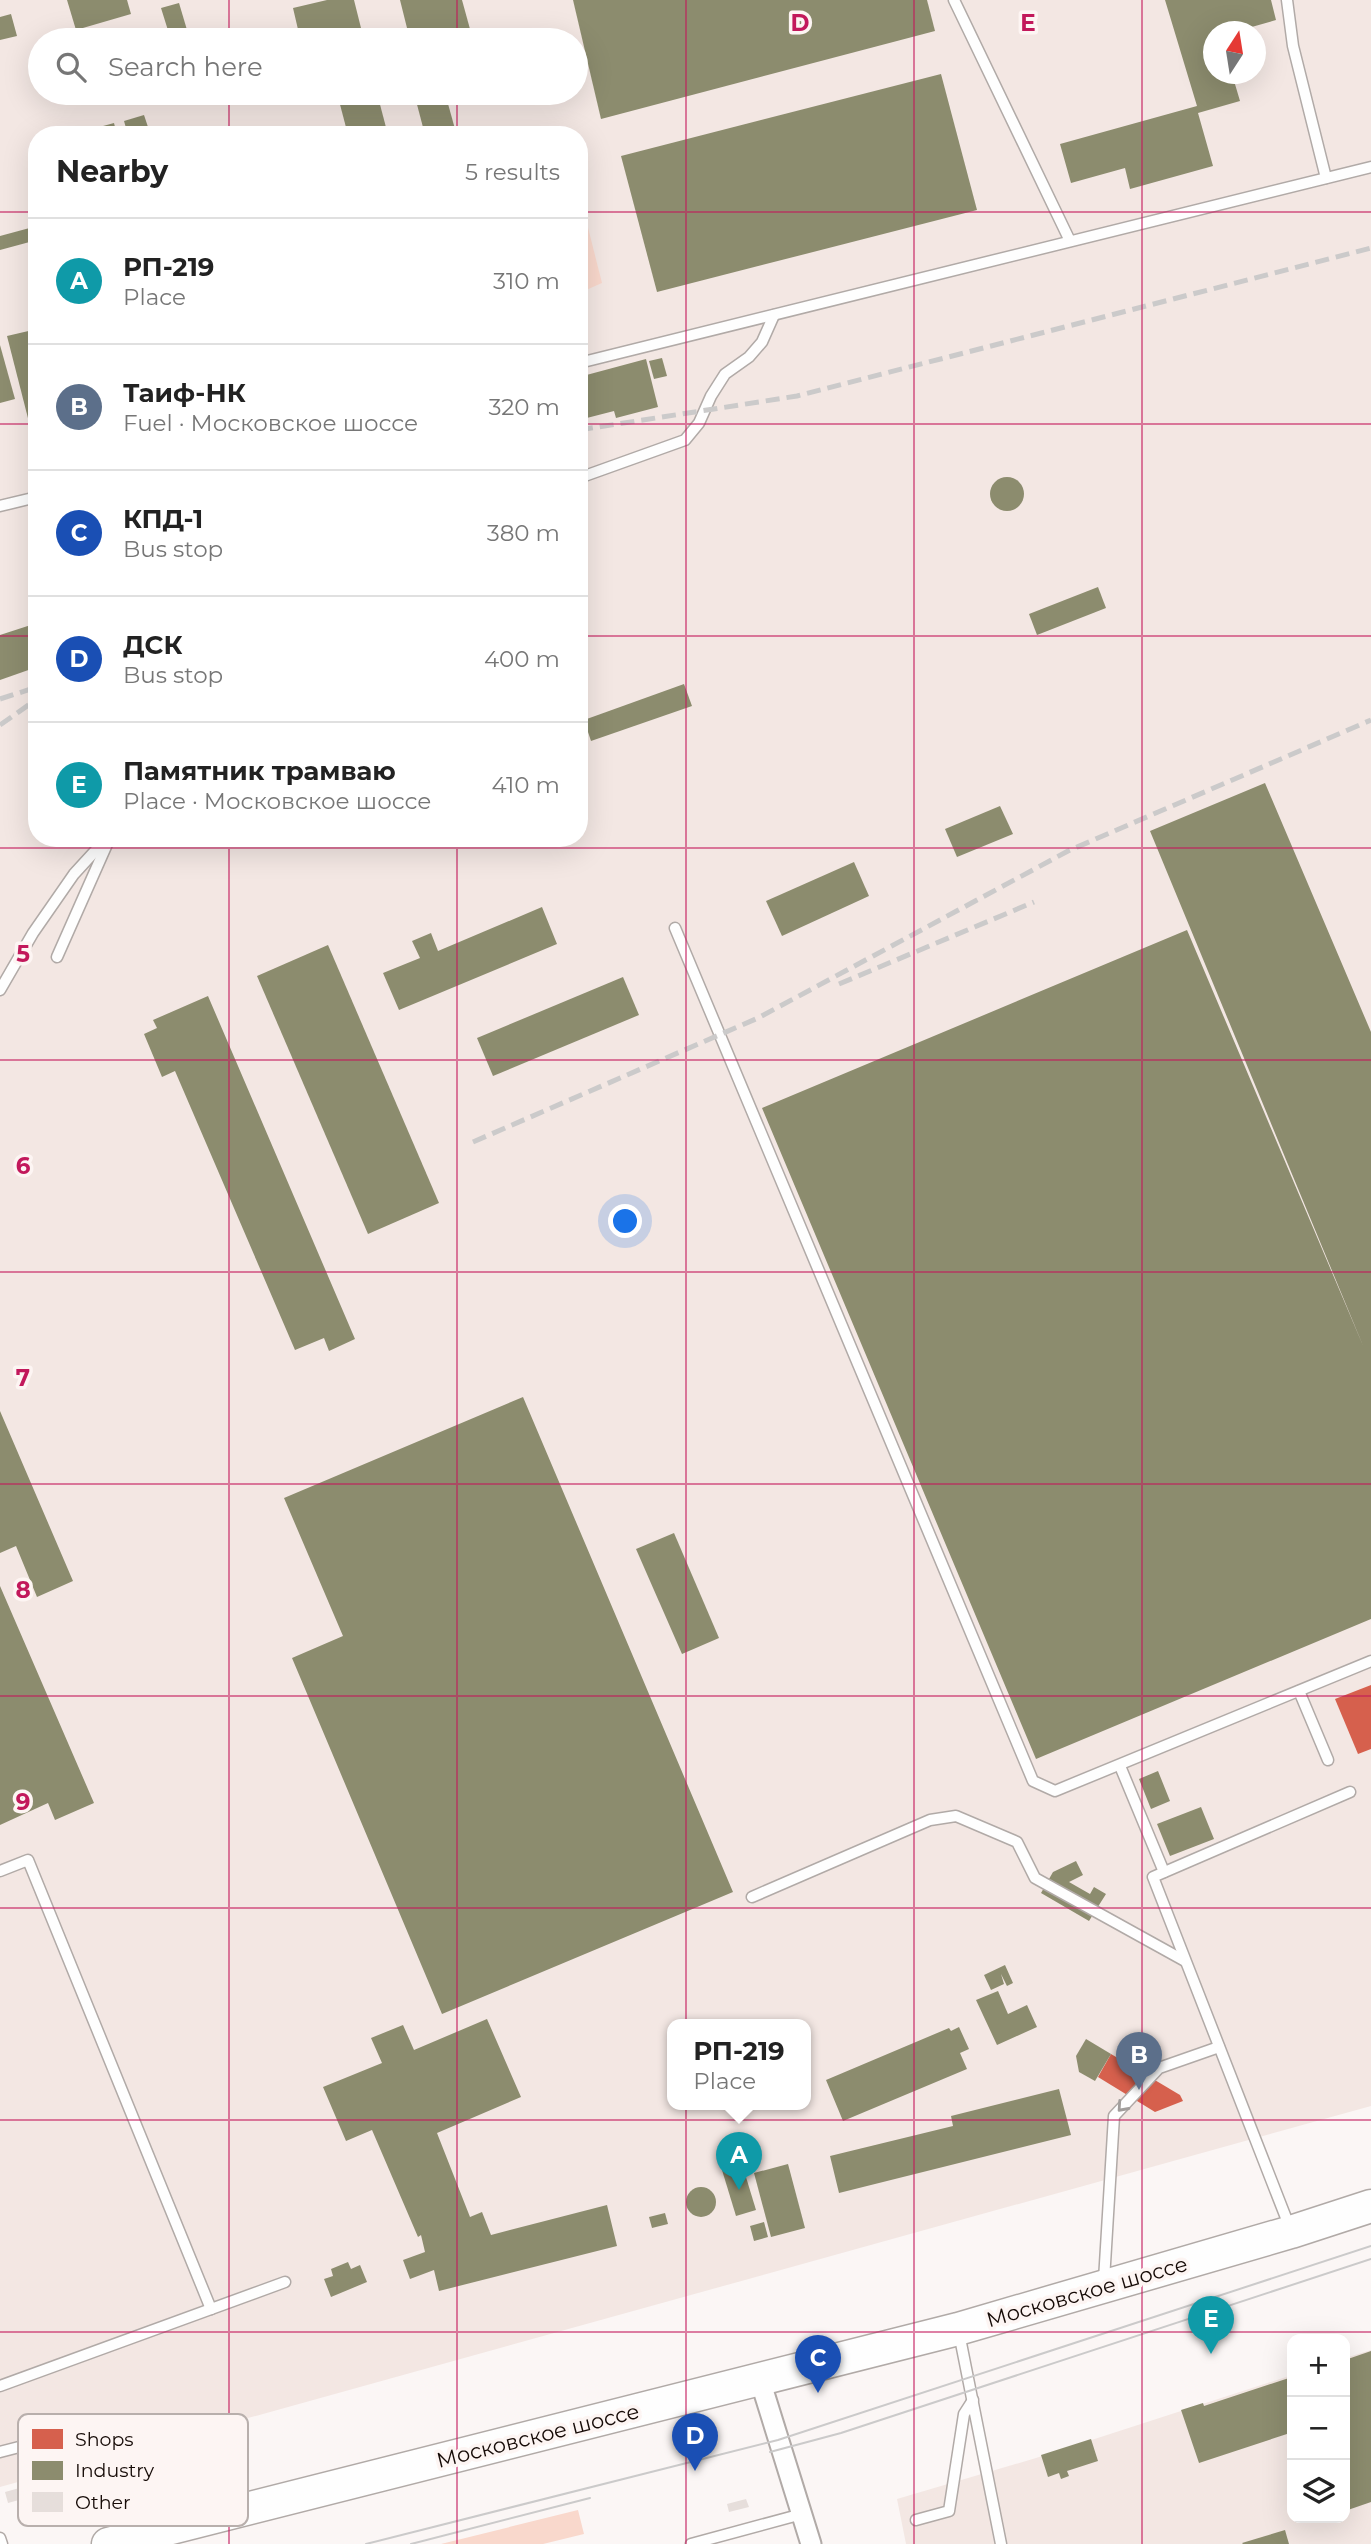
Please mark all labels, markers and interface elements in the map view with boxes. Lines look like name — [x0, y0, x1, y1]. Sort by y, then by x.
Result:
text: D — [791, 9, 810, 37]
text: E — [1020, 9, 1036, 37]
north arrow — [1203, 21, 1266, 84]
search box — [28, 28, 588, 105]
icon: search — [52, 48, 90, 86]
text: Search here — [108, 51, 263, 83]
text: Nearby — [56, 153, 168, 190]
text: 5 results — [465, 158, 560, 186]
text: РП-219 — [123, 251, 214, 283]
text: A — [70, 267, 88, 295]
text: 310 m — [493, 267, 560, 295]
text: Place — [123, 283, 186, 311]
text: Таиф-НК — [123, 377, 246, 409]
text: B — [70, 393, 88, 421]
text: 320 m — [488, 393, 560, 421]
text: Fuel · Московское шоссе — [123, 409, 418, 437]
text: КПД-1 — [123, 503, 203, 535]
text: C — [71, 519, 87, 547]
text: 380 m — [487, 519, 560, 547]
text: Bus stop — [123, 535, 223, 563]
text: ДСК — [123, 629, 183, 661]
text: D — [70, 645, 89, 673]
text: 400 m — [484, 645, 560, 673]
text: Bus stop — [123, 661, 223, 689]
text: Памятник трамваю — [123, 755, 396, 787]
text: E — [71, 771, 87, 799]
text: 410 m — [491, 771, 560, 799]
text: Place · Московское шоссе — [123, 787, 432, 815]
text: 5 — [16, 940, 30, 968]
text: 6 — [16, 1152, 31, 1180]
your location — [608, 1204, 642, 1238]
text: 7 — [16, 1364, 30, 1392]
text: 8 — [15, 1576, 31, 1604]
text: 9 — [16, 1788, 30, 1816]
popup — [667, 2019, 811, 2110]
pin: B — [1116, 2032, 1162, 2090]
text: РП-219 — [693, 2035, 785, 2067]
text: Place — [693, 2067, 756, 2095]
one-way arrow — [1118, 2099, 1131, 2112]
pin: A — [716, 2132, 762, 2190]
street label: Московское шоссе — [983, 2251, 1190, 2332]
pin: E — [1188, 2296, 1234, 2354]
map controls — [1287, 2334, 1350, 2523]
button: + — [1287, 2334, 1350, 2397]
pin: C — [795, 2335, 841, 2393]
button: − — [1287, 2397, 1350, 2460]
street label: Московское шоссе — [434, 2398, 642, 2473]
pin: D — [672, 2413, 718, 2471]
legend — [18, 2414, 248, 2526]
text: Shops — [75, 2428, 134, 2451]
text: Industry — [75, 2459, 155, 2482]
button: layers — [1287, 2460, 1350, 2523]
text: Other — [75, 2491, 131, 2514]

